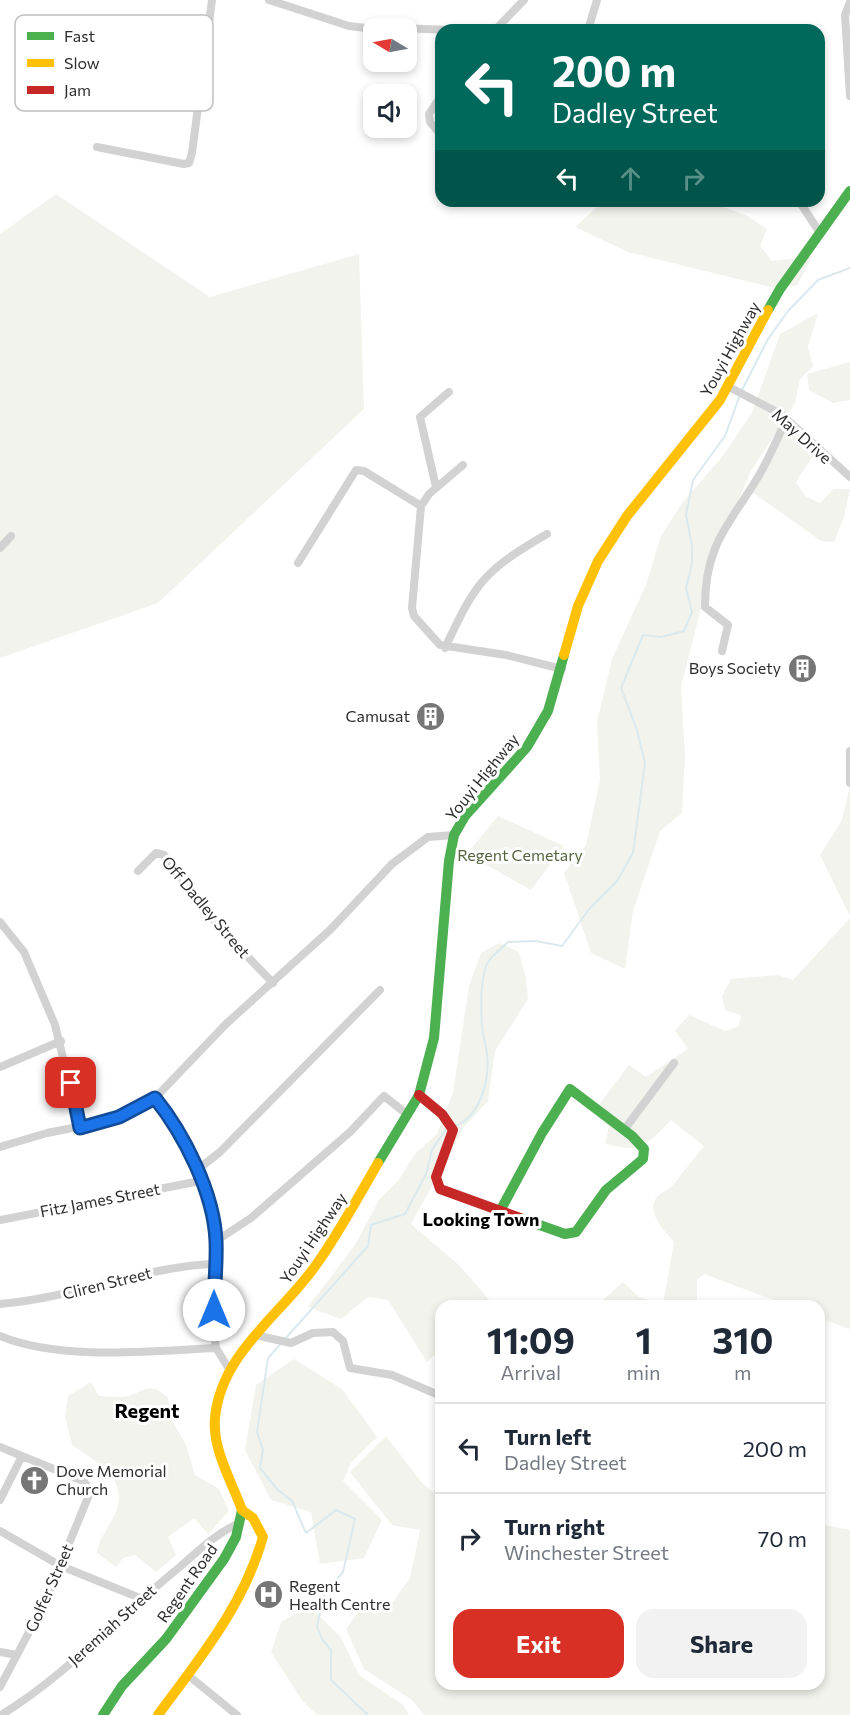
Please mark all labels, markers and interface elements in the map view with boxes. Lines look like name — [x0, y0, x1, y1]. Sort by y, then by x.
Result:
legend — [15, 15, 213, 111]
north arrow — [363, 18, 417, 72]
map controls — [363, 18, 417, 138]
text: Fast — [64, 26, 95, 45]
text: 200 m — [552, 44, 676, 96]
icon: left — [453, 48, 531, 126]
text: Slow — [64, 53, 100, 72]
text: Jam — [64, 80, 91, 99]
button: sound — [363, 84, 417, 138]
text: Dadley Street — [552, 96, 718, 129]
icon: left — [551, 162, 584, 195]
icon: ahead — [614, 162, 647, 195]
icon: right — [677, 162, 710, 195]
street label: Youyi Highway — [696, 298, 764, 400]
street label: May Drive — [769, 404, 836, 467]
building icon: Boys Society — [786, 652, 818, 684]
place label: Boys Society — [689, 658, 781, 677]
building icon: Camusat — [415, 700, 447, 732]
place label: Camusat — [346, 706, 410, 725]
street label: Youyi Highway — [441, 730, 522, 824]
park label: Regent Cemetary — [457, 845, 583, 864]
street label: Off Dadley Street — [158, 852, 255, 962]
pin — [45, 1057, 96, 1108]
icon: arrive — [54, 1066, 87, 1099]
street label: Fitz James Street — [38, 1178, 162, 1220]
street label: Youyi Highway — [275, 1189, 350, 1287]
district label: Looking Town — [422, 1208, 540, 1230]
street label: Cliren Street — [60, 1262, 154, 1303]
position arrow — [182, 1278, 246, 1342]
text: 11:09 — [487, 1317, 575, 1361]
text: 1 — [635, 1317, 652, 1361]
text: 310 — [712, 1317, 773, 1361]
text: Arrival — [500, 1360, 561, 1384]
text: min — [627, 1360, 661, 1384]
text: m — [734, 1360, 752, 1384]
district label: Regent — [115, 1398, 179, 1422]
text: Turn left — [504, 1423, 591, 1450]
icon: left — [453, 1432, 486, 1465]
text: 200 m — [743, 1435, 807, 1462]
text: Dadley Street — [504, 1450, 627, 1474]
place label: Dove Memorial Church — [56, 1461, 167, 1498]
church icon: Dove Memorial Church — [19, 1464, 51, 1496]
text: Turn right — [504, 1513, 605, 1540]
icon: right — [453, 1522, 486, 1555]
text: 70 m — [758, 1525, 807, 1552]
street label: Golfer Street — [21, 1540, 77, 1635]
street label: Regent Road — [152, 1540, 221, 1626]
text: Winchester Street — [504, 1540, 669, 1564]
place label: Regent Health Centre — [289, 1576, 390, 1613]
hospital icon: Regent Health Centre — [252, 1579, 284, 1611]
street label: Jeremiah Street — [64, 1580, 160, 1669]
button: Exit — [453, 1609, 624, 1678]
button: Share — [636, 1609, 807, 1678]

